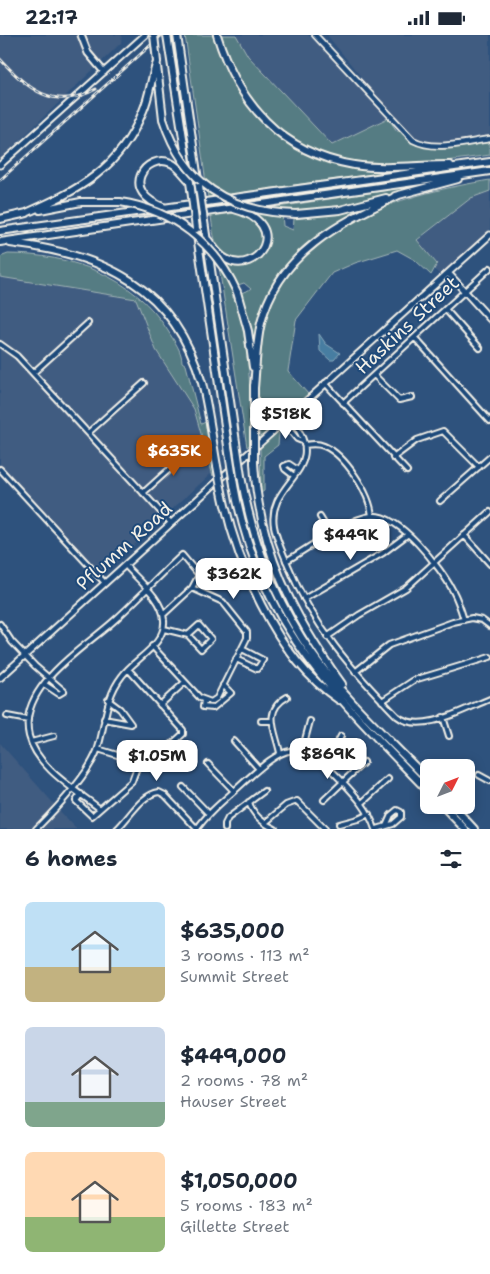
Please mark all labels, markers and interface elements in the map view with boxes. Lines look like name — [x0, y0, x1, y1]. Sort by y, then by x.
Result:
text: 22:17 — [25, 5, 78, 30]
street label: Haskins Street — [350, 270, 464, 380]
pin: $518K — [251, 397, 321, 440]
text: $518K — [261, 403, 311, 424]
pin: $635K — [139, 435, 209, 477]
text: $635K — [147, 440, 201, 461]
street label: Pflumm Road — [71, 496, 177, 596]
pin: $449K — [316, 519, 386, 561]
text: $449K — [324, 524, 378, 545]
pin: $362K — [199, 557, 269, 600]
text: $362K — [207, 563, 261, 584]
pin: $869K — [293, 737, 363, 780]
pin: $1.05M — [116, 739, 198, 782]
text: $869K — [301, 743, 355, 764]
text: $1.05M — [128, 745, 186, 766]
north arrow — [420, 759, 475, 814]
map controls — [420, 759, 475, 814]
text: 6 homes — [25, 845, 117, 873]
icon: filters — [437, 845, 465, 873]
text: $635,000 — [180, 917, 285, 945]
icon: home — [65, 922, 125, 982]
text: 3 rooms · 113 m² — [180, 945, 310, 966]
text: Summit Street — [180, 966, 289, 987]
text: $449,000 — [180, 1042, 287, 1070]
icon: home — [65, 1047, 125, 1107]
text: 2 rooms · 78 m² — [180, 1070, 308, 1091]
text: Hauser Street — [180, 1091, 287, 1112]
text: $1,050,000 — [180, 1167, 298, 1195]
icon: home — [65, 1172, 125, 1232]
text: 5 rooms · 183 m² — [180, 1195, 313, 1216]
text: Gillette Street — [180, 1216, 290, 1237]

